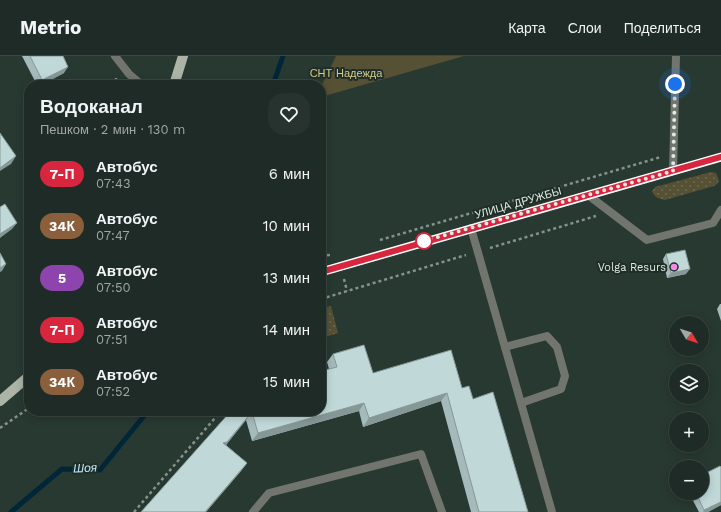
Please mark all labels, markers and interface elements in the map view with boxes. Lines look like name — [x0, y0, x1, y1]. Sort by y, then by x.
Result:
text: Metrio — [20, 16, 82, 39]
text: Карта — [508, 20, 546, 36]
text: Слои — [568, 20, 602, 36]
text: Поделиться — [624, 20, 701, 36]
park label: СНТ Надежда — [310, 67, 383, 80]
your location — [665, 74, 685, 94]
button: heart — [268, 93, 310, 135]
text: Водоканал — [40, 95, 143, 118]
text: Пешком · 2 мин · 130 m — [40, 122, 185, 137]
text: Автобус — [96, 158, 158, 176]
text: 6 мин — [269, 165, 310, 183]
text: 7-П — [49, 166, 75, 182]
text: 07:43 — [96, 176, 131, 191]
street label: УЛИЦА ДРУЖБЫ — [473, 184, 563, 222]
text: Автобус — [96, 210, 158, 228]
text: 10 мин — [263, 217, 310, 235]
text: 34К — [49, 218, 75, 234]
text: 07:47 — [96, 228, 130, 243]
unlabelled marker — [415, 232, 433, 250]
place label: Volga Resurs — [598, 261, 666, 274]
text: Автобус — [96, 262, 158, 280]
marker: Volga Resurs — [669, 262, 679, 272]
text: 13 мин — [263, 269, 310, 287]
text: 5 — [58, 270, 66, 286]
text: 07:50 — [96, 280, 131, 295]
text: Автобус — [96, 314, 158, 332]
north arrow — [669, 316, 709, 356]
map controls — [669, 316, 709, 500]
text: 14 мин — [263, 321, 310, 339]
text: 7-П — [49, 322, 75, 338]
text: 07:51 — [96, 332, 128, 347]
button: layers — [669, 364, 709, 404]
text: Автобус — [96, 366, 158, 384]
text: 15 мин — [263, 373, 310, 391]
text: 34К — [49, 374, 75, 390]
text: 07:52 — [96, 384, 130, 399]
button: + — [669, 412, 709, 452]
button: − — [669, 460, 709, 500]
water label: Шоя — [73, 461, 98, 475]

